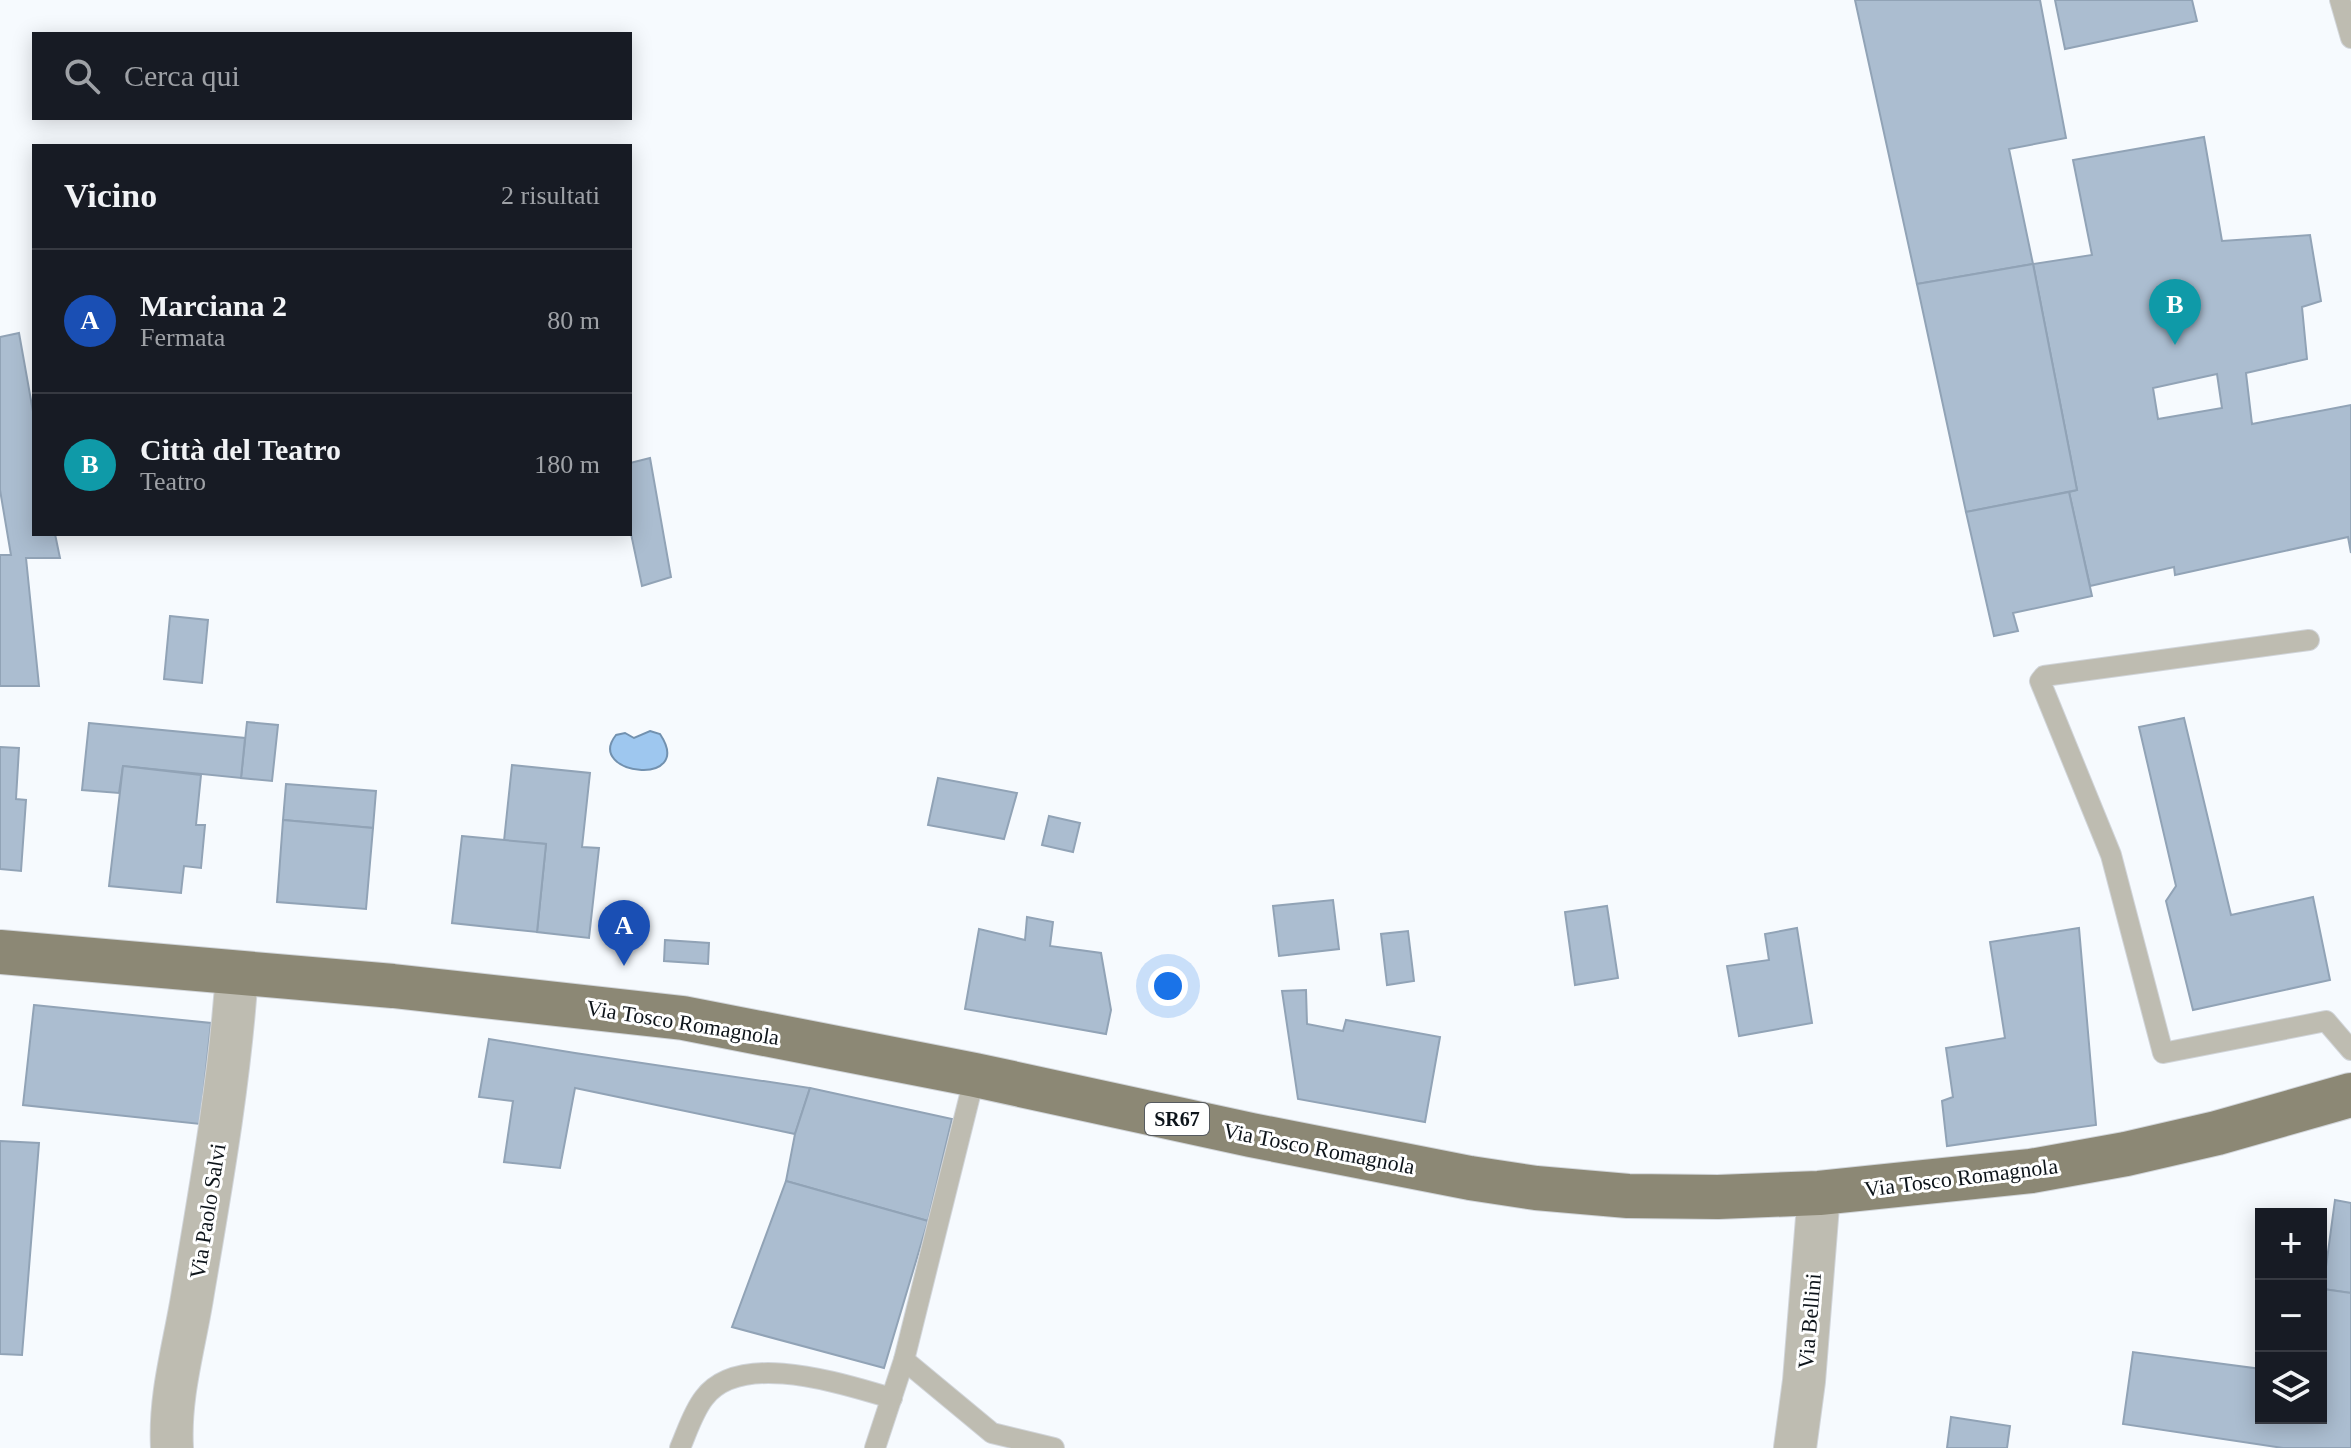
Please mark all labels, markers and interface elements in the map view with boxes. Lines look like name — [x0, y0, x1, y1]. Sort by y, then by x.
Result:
search box — [32, 32, 632, 120]
icon: search — [60, 54, 104, 98]
text: Cerca qui — [124, 59, 240, 92]
text: Vicino — [64, 177, 157, 214]
text: 2 risultati — [501, 181, 600, 210]
pin: B — [2149, 279, 2201, 345]
text: Marciana 2 — [140, 289, 287, 322]
text: A — [81, 306, 99, 335]
text: 80 m — [547, 306, 600, 335]
text: Fermata — [140, 323, 225, 352]
text: Città del Teatro — [140, 433, 341, 466]
text: B — [81, 450, 99, 479]
text: 180 m — [534, 450, 600, 479]
text: Teatro — [140, 467, 206, 496]
pin: A — [598, 900, 650, 966]
your location — [1148, 966, 1188, 1006]
street label: Via Tosco Romagnola — [585, 995, 781, 1050]
road number: SR67 — [1145, 1103, 1209, 1135]
street label: Via Tosco Romagnola — [1221, 1118, 1417, 1179]
street label: Via Paolo Salvi — [184, 1142, 231, 1281]
street label: Via Tosco Romagnola — [1863, 1153, 2059, 1202]
map controls — [2255, 1208, 2327, 1424]
button: + — [2255, 1208, 2327, 1280]
street label: Via Bellini — [1793, 1272, 1826, 1370]
button: − — [2255, 1280, 2327, 1352]
button: layers — [2255, 1352, 2327, 1424]

